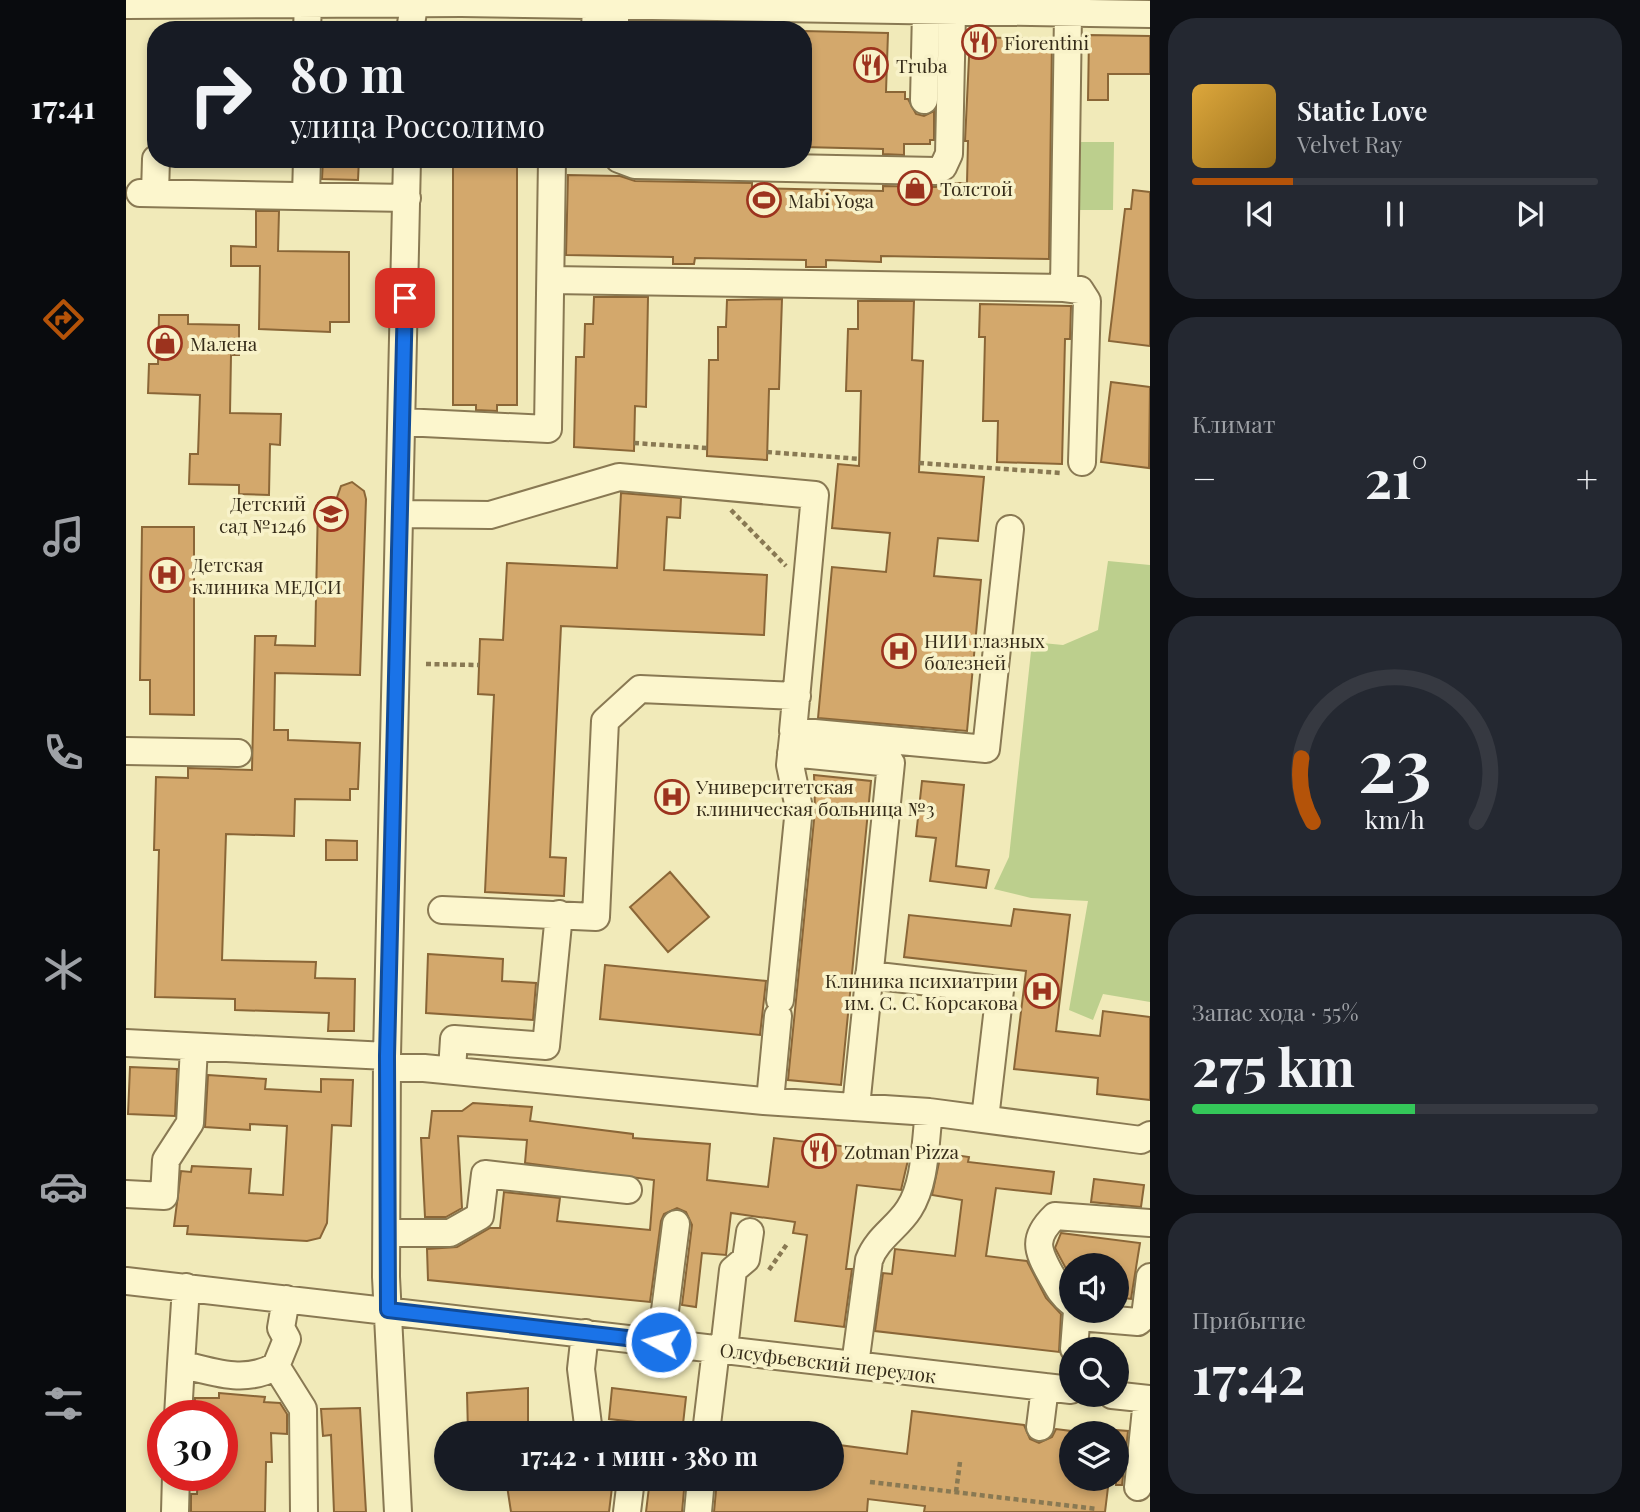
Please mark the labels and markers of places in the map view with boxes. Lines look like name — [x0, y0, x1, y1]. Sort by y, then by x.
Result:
restaurant icon: Fiorentini — [960, 23, 998, 61]
place label: Fiorentini — [1004, 29, 1089, 55]
restaurant icon: Truba — [852, 46, 890, 84]
place label: Truba — [896, 52, 948, 78]
shop icon: Толстой — [896, 169, 934, 207]
place label: Толстой — [940, 175, 1013, 201]
sports icon: Mabi Yoga — [745, 181, 783, 219]
place label: Mabi Yoga — [788, 187, 874, 213]
pin — [375, 268, 435, 328]
shop icon: Малена — [146, 324, 184, 362]
place label: Малена — [190, 330, 258, 356]
place label: Детский сад №1246 — [219, 490, 306, 538]
school or university icon: Детский сад №1246 — [312, 495, 350, 533]
place label: Детская клиника МЕДСИ — [192, 551, 342, 599]
hospital icon: Детская клиника МЕДСИ — [148, 556, 186, 594]
place label: НИИ глазных болезней — [924, 627, 1045, 675]
hospital icon: НИИ глазных болезней — [880, 632, 918, 670]
place label: Университетская клиническая больница №3 — [695, 773, 934, 821]
hospital icon: Университетская клиническая больница №3 — [653, 778, 691, 816]
place label: Клиника психиатрии им. С. С. Корсакова — [825, 967, 1019, 1015]
hospital icon: Клиника психиатрии им. С. С. Корсакова — [1023, 972, 1061, 1010]
restaurant icon: Zotman Pizza — [800, 1132, 838, 1170]
place label: Zotman Pizza — [844, 1138, 960, 1164]

